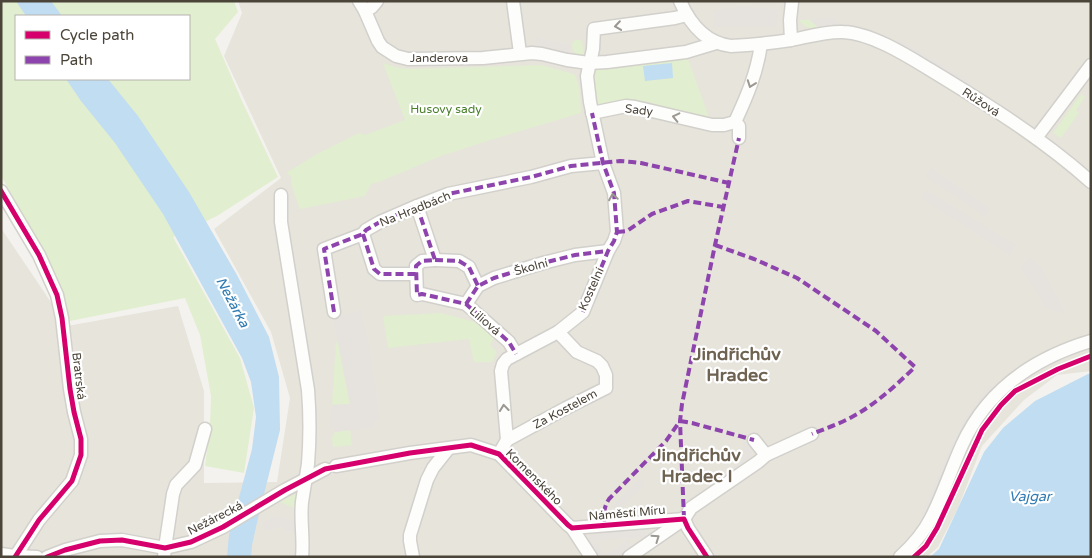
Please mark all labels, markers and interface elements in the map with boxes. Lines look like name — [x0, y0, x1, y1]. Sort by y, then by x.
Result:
legend — [15, 15, 190, 80]
one-way arrow — [614, 20, 622, 31]
text: Cycle path — [60, 26, 134, 44]
text: Path — [60, 51, 93, 69]
street label: Janderova — [410, 51, 468, 65]
one-way arrow — [747, 79, 757, 88]
street label: Růžová — [960, 85, 1002, 119]
street label: Sady — [624, 101, 654, 119]
park label: Husovy sady — [410, 102, 482, 116]
one-way arrow — [671, 112, 680, 123]
street label: Na Hradbách — [377, 188, 453, 230]
one-way arrow — [609, 192, 619, 201]
street label: Školní — [513, 256, 549, 278]
street label: Kostelní — [575, 265, 607, 313]
water label: Nežárka — [212, 274, 253, 331]
street label: Liliová — [467, 304, 503, 338]
district label: Jindřichův Hradec — [692, 343, 781, 386]
street label: Bratrská — [69, 352, 89, 400]
street label: Za Kostelem — [531, 386, 599, 432]
one-way arrow — [499, 404, 510, 412]
district label: Jindřichův Hradec I — [652, 444, 741, 487]
street label: Komenského — [503, 446, 565, 508]
water label: Vajgar — [1009, 488, 1053, 505]
street label: Nežárecká — [185, 498, 245, 538]
street label: Náměstí Míru — [588, 503, 666, 523]
one-way arrow — [651, 535, 660, 544]

